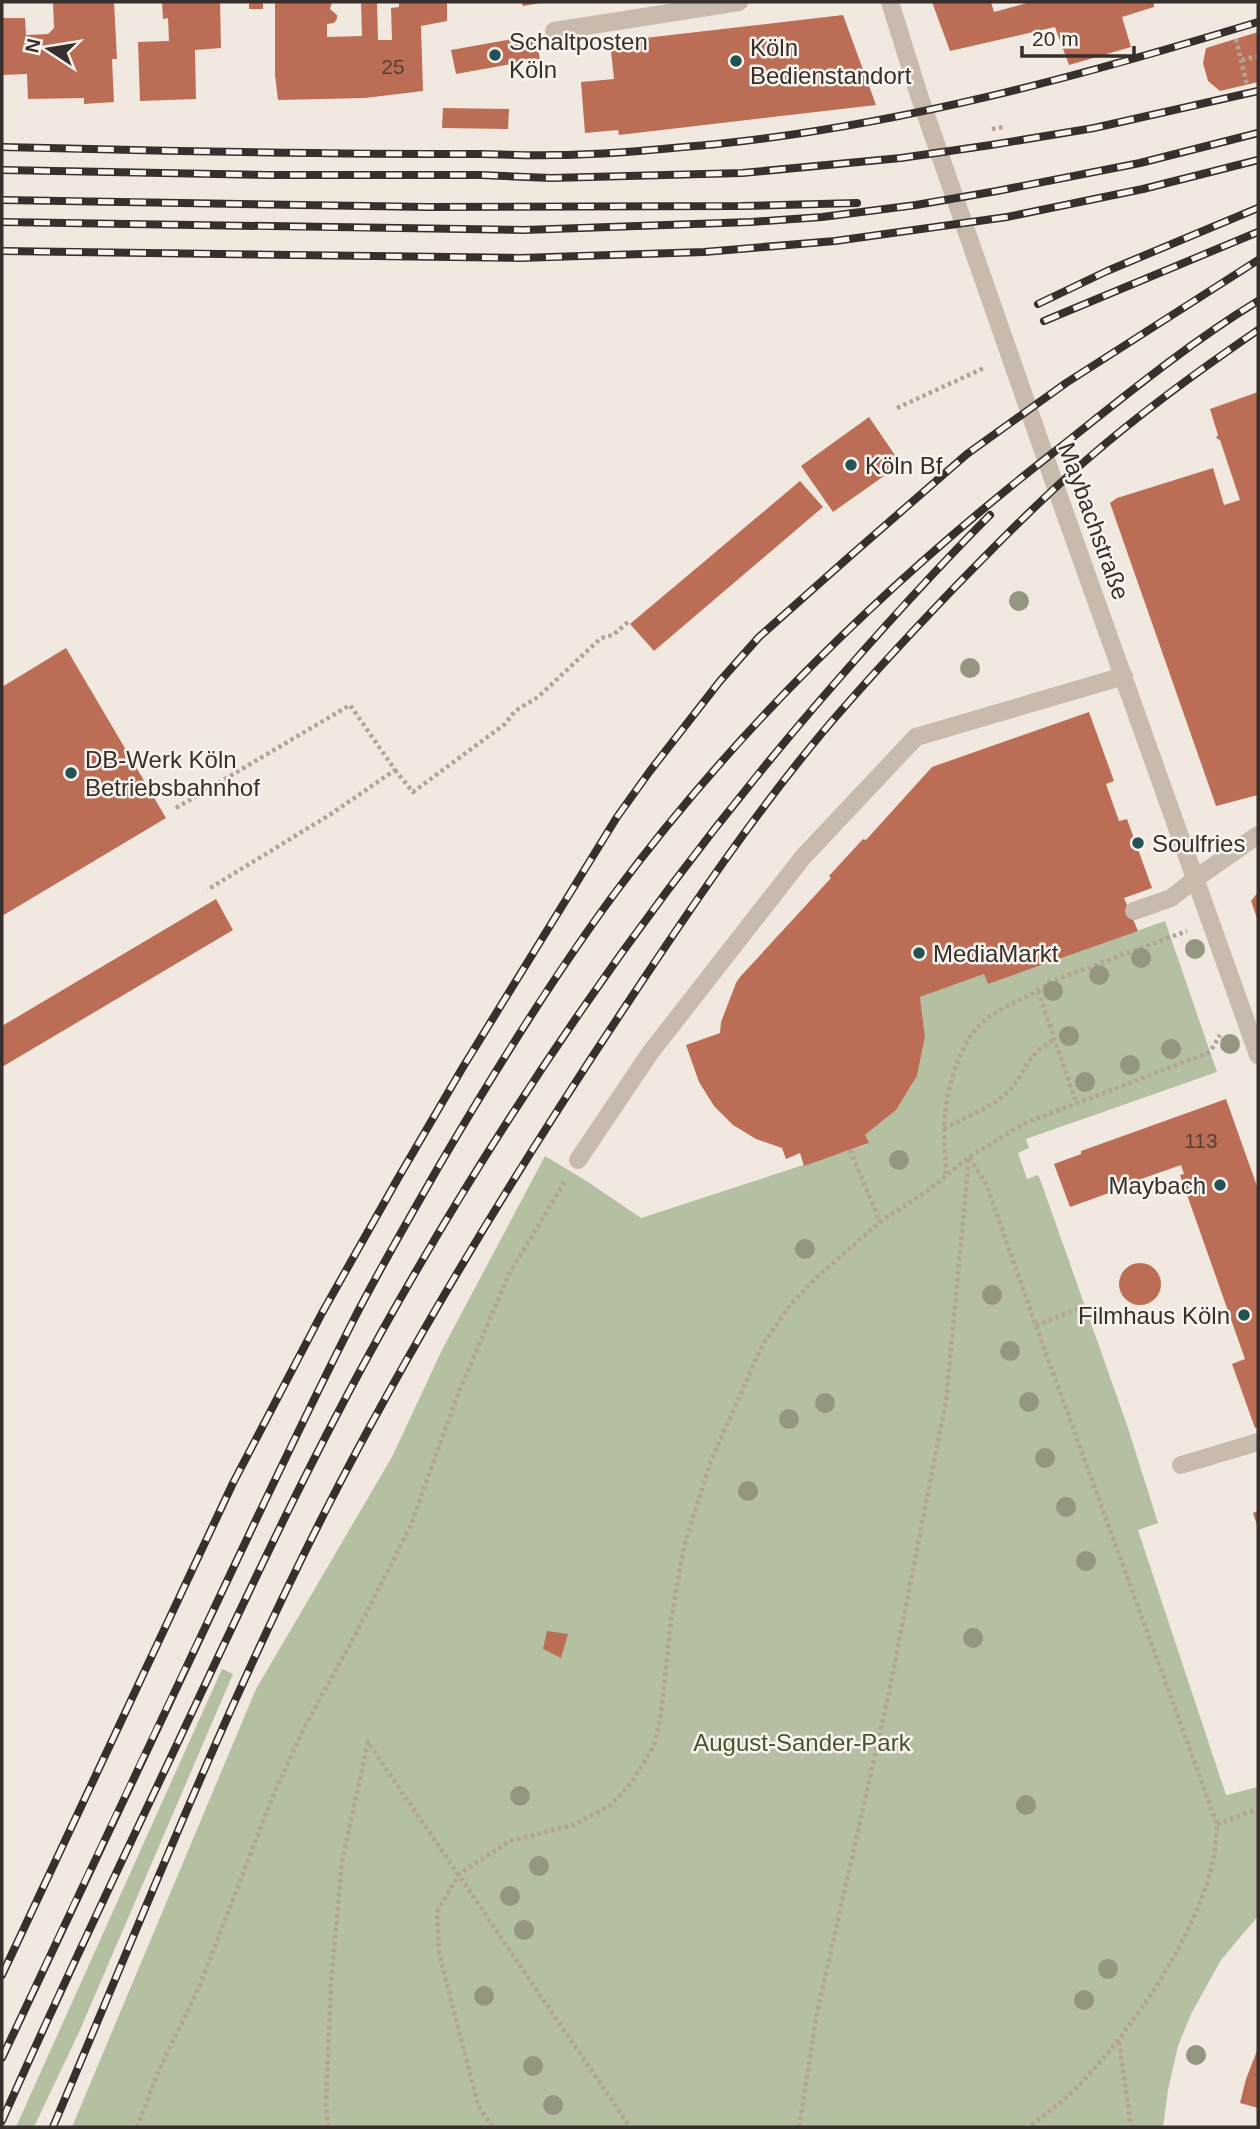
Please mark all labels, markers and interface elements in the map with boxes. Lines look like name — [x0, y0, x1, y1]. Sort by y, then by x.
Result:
north arrow — [14, 14, 84, 84]
scale bar — [1022, 14, 1134, 58]
text: 20 m — [1032, 27, 1079, 50]
place label: Schaltposten Köln — [509, 28, 648, 83]
place label: Köln Bedienstandort — [750, 34, 912, 89]
text: N — [21, 37, 45, 54]
marker: Schaltposten Köln — [487, 47, 503, 63]
marker: Köln Bedienstandort — [728, 53, 744, 69]
house number: 25 — [381, 55, 405, 78]
street label: Maybachstraße — [1053, 439, 1135, 603]
place label: Köln Bf — [865, 452, 943, 479]
marker: Köln Bf — [843, 457, 859, 473]
place label: DB-Werk Köln Betriebsbahnhof — [85, 746, 260, 801]
marker: DB-Werk Köln Betriebsbahnhof — [63, 765, 79, 781]
place label: Soulfries — [1152, 830, 1245, 857]
marker: Soulfries — [1130, 835, 1146, 851]
place label: MediaMarkt — [933, 940, 1059, 967]
marker: MediaMarkt — [911, 945, 927, 961]
house number: 113 — [1184, 1129, 1218, 1152]
place label: Maybach — [1109, 1172, 1206, 1199]
marker: Maybach — [1212, 1177, 1228, 1193]
place label: Filmhaus Köln — [1078, 1302, 1230, 1329]
marker: Filmhaus Köln — [1236, 1307, 1252, 1323]
park label: August-Sander-Park — [693, 1729, 912, 1756]

